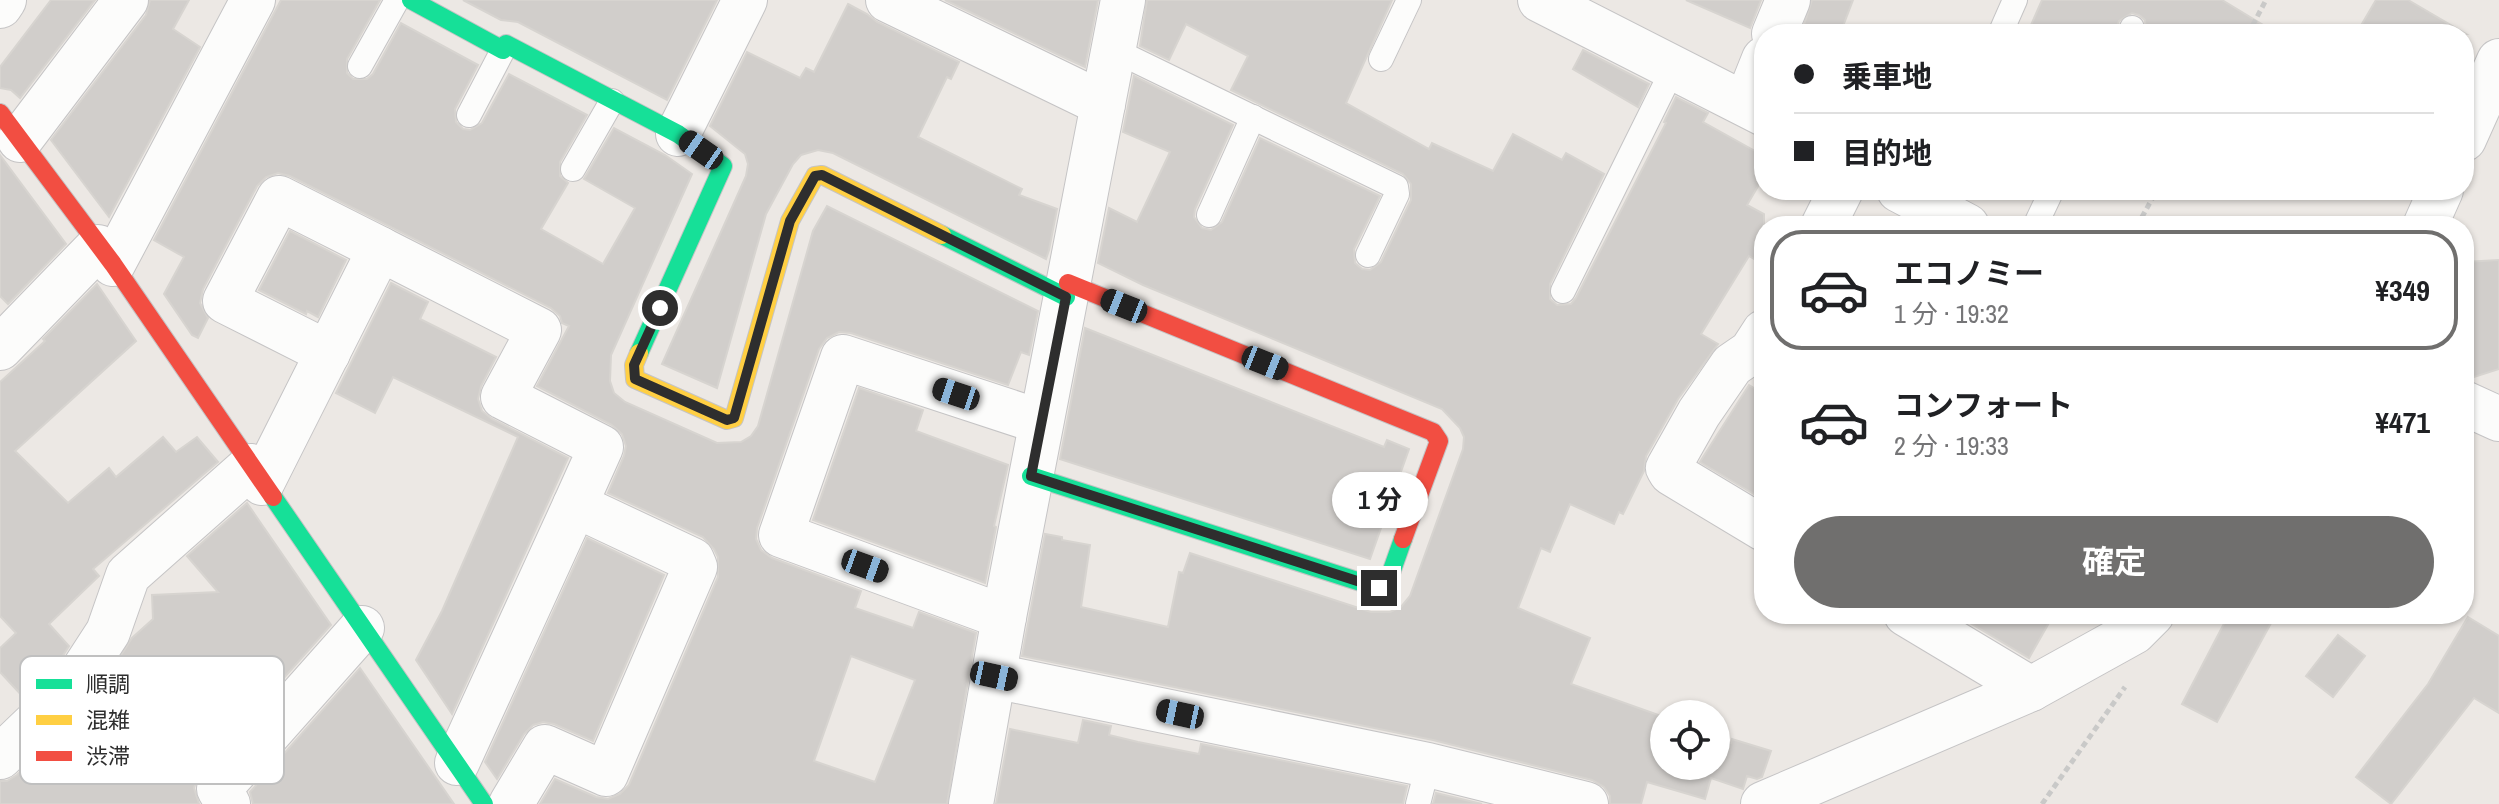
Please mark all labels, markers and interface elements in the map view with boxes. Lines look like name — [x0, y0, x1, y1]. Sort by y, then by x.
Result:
text: 乗車地 — [1842, 56, 1932, 96]
car — [674, 126, 728, 174]
text: 目的地 — [1842, 133, 1932, 173]
text: エコノミー — [1894, 253, 2044, 293]
icon: car — [1798, 254, 1870, 326]
text: ¥349 — [2375, 270, 2430, 310]
car — [1097, 286, 1151, 326]
route start — [642, 290, 678, 326]
text: 1 分 · 19:32 — [1894, 296, 2009, 331]
car — [1238, 343, 1292, 383]
car — [929, 375, 983, 413]
text: コンフォート — [1894, 385, 2073, 425]
icon: car — [1798, 386, 1870, 458]
text: ¥471 — [2375, 402, 2430, 442]
text: 2 分 · 19:33 — [1894, 428, 2009, 463]
callout: 1 分 — [1331, 472, 1427, 528]
text: 1 分 — [1358, 482, 1402, 517]
button: 確定 — [1794, 516, 2434, 608]
car — [838, 547, 892, 585]
route end — [1361, 570, 1397, 606]
legend — [20, 656, 284, 784]
car — [968, 659, 1020, 693]
text: 順調 — [86, 669, 130, 699]
car — [1154, 697, 1206, 731]
map controls — [1650, 700, 1730, 780]
button: locate — [1650, 700, 1730, 780]
text: 混雑 — [86, 705, 130, 735]
text: 渋滞 — [86, 741, 130, 771]

